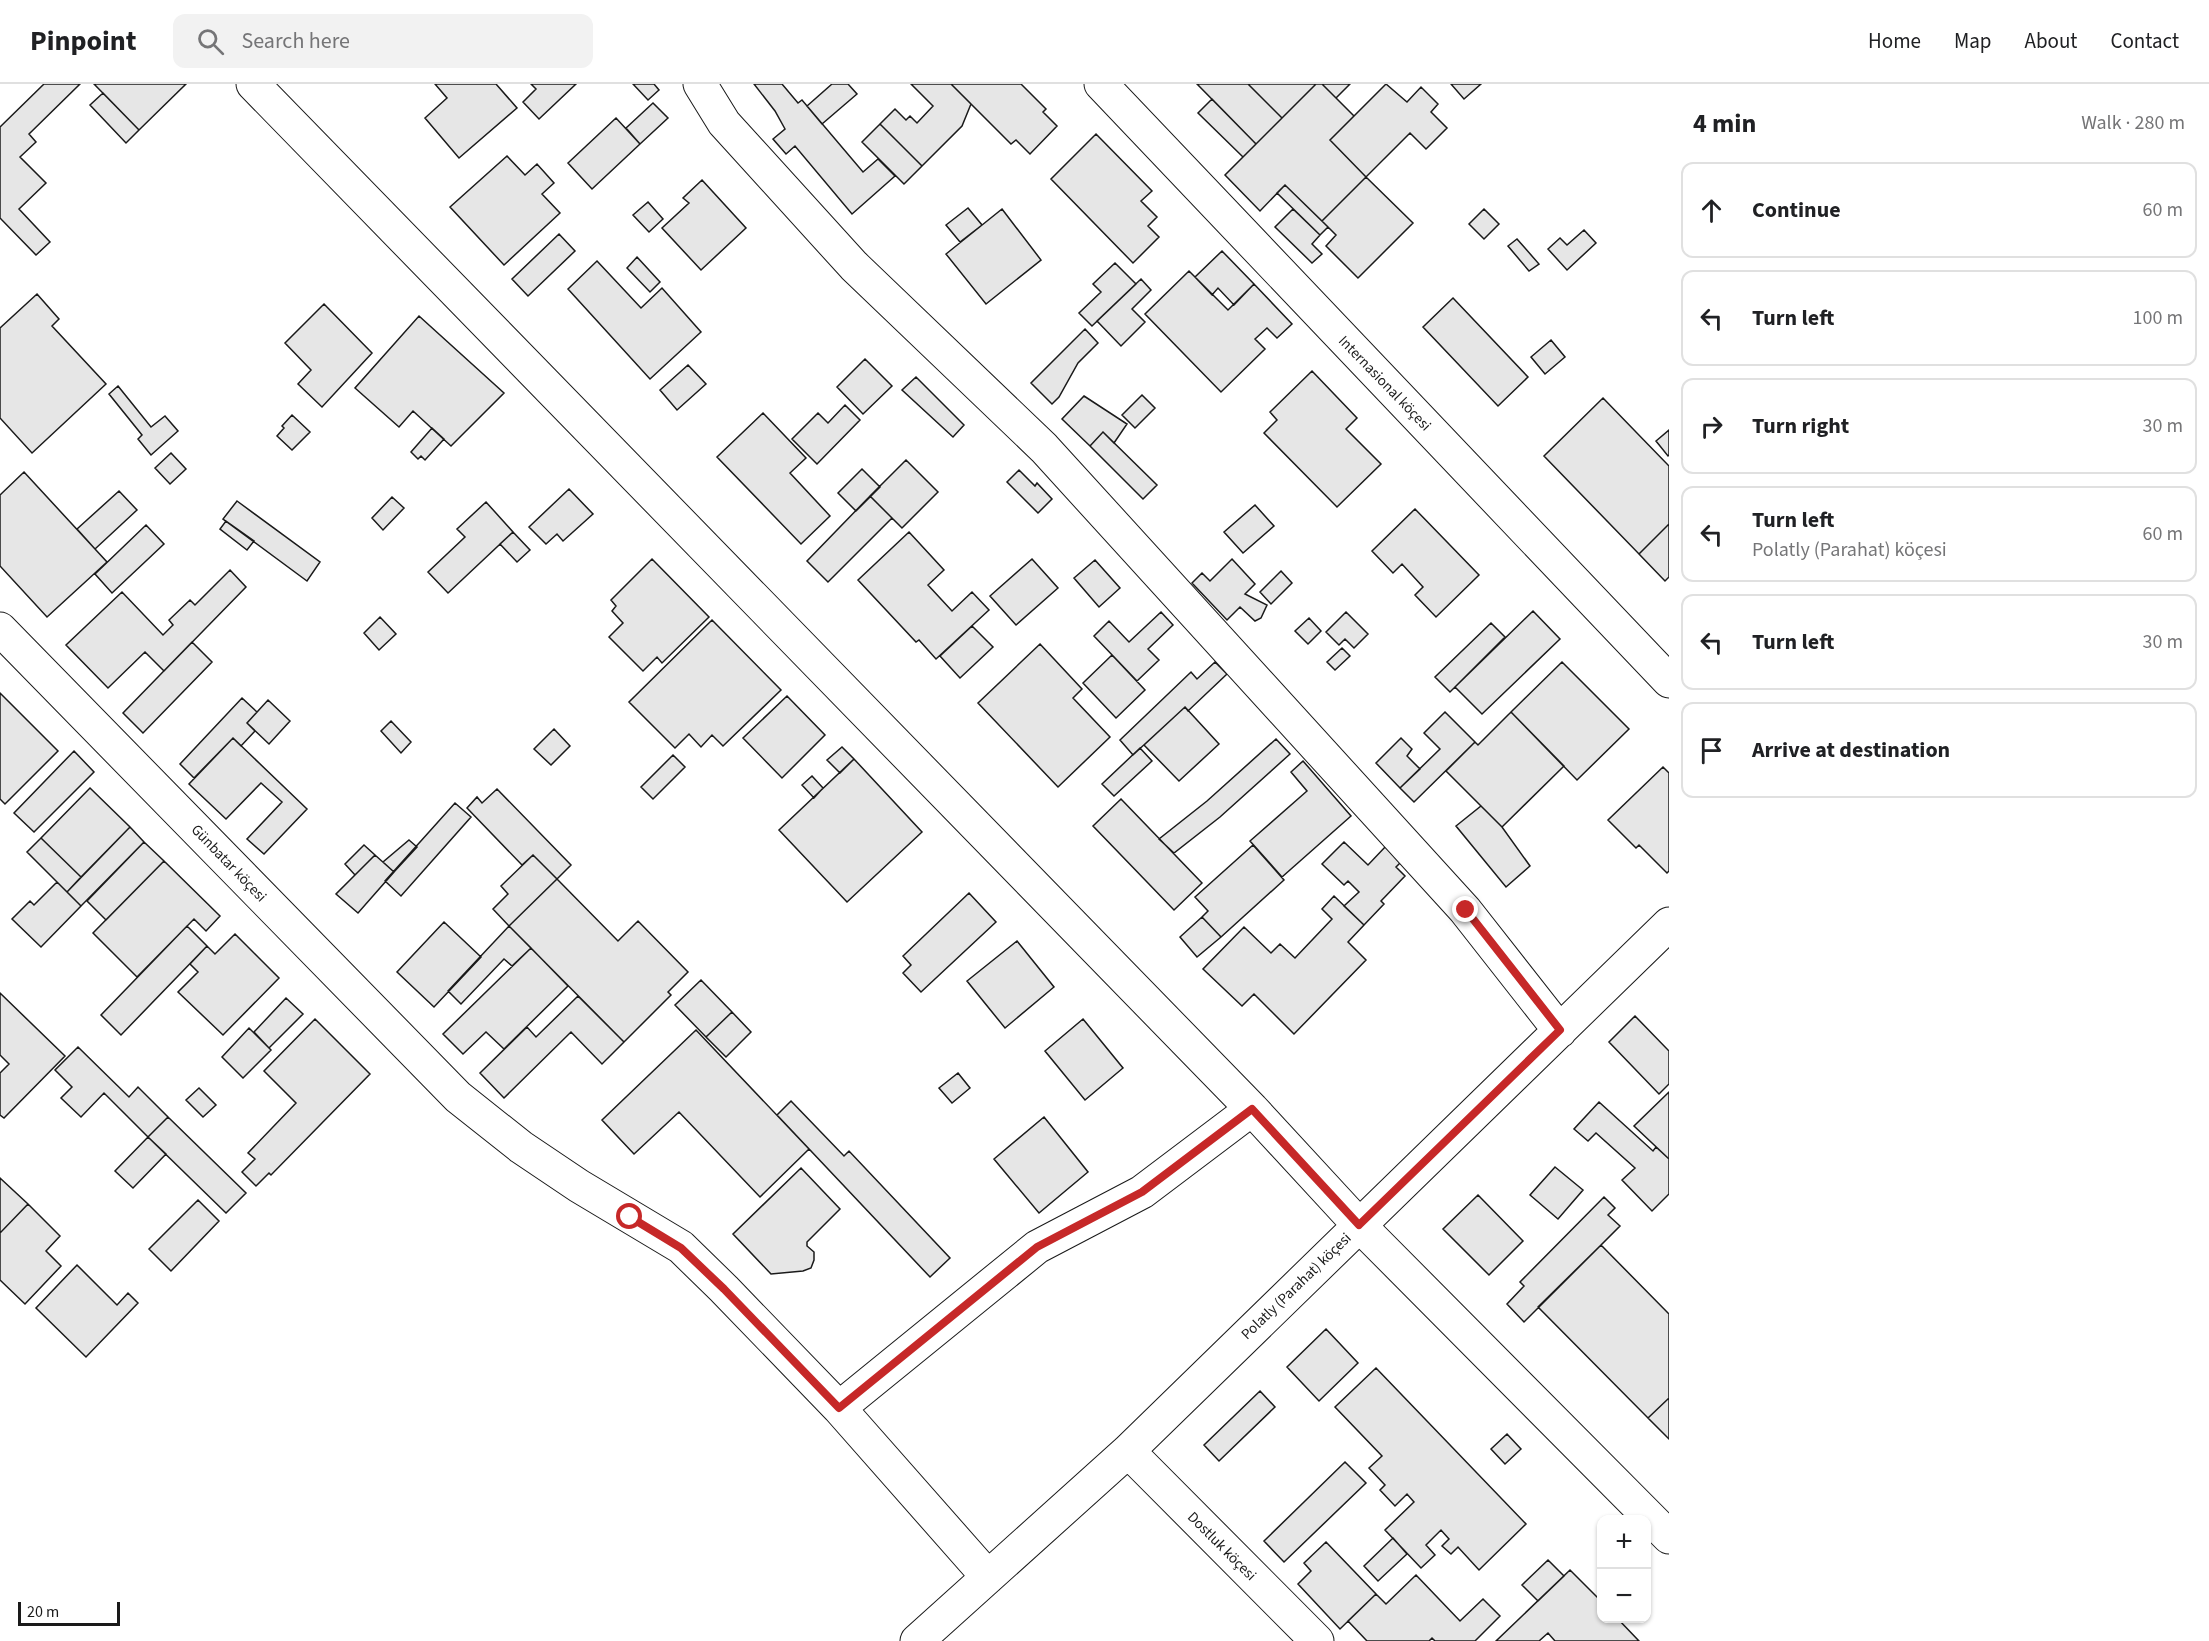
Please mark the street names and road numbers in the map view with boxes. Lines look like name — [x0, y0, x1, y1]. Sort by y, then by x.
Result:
street label: Internasional köçesi — [1334, 331, 1436, 436]
street label: Günbatar köçesi — [186, 820, 271, 907]
street label: Polatly (Parahat) köçesi — [1237, 1228, 1356, 1345]
street label: Dostluk köçesi — [1182, 1507, 1261, 1586]

